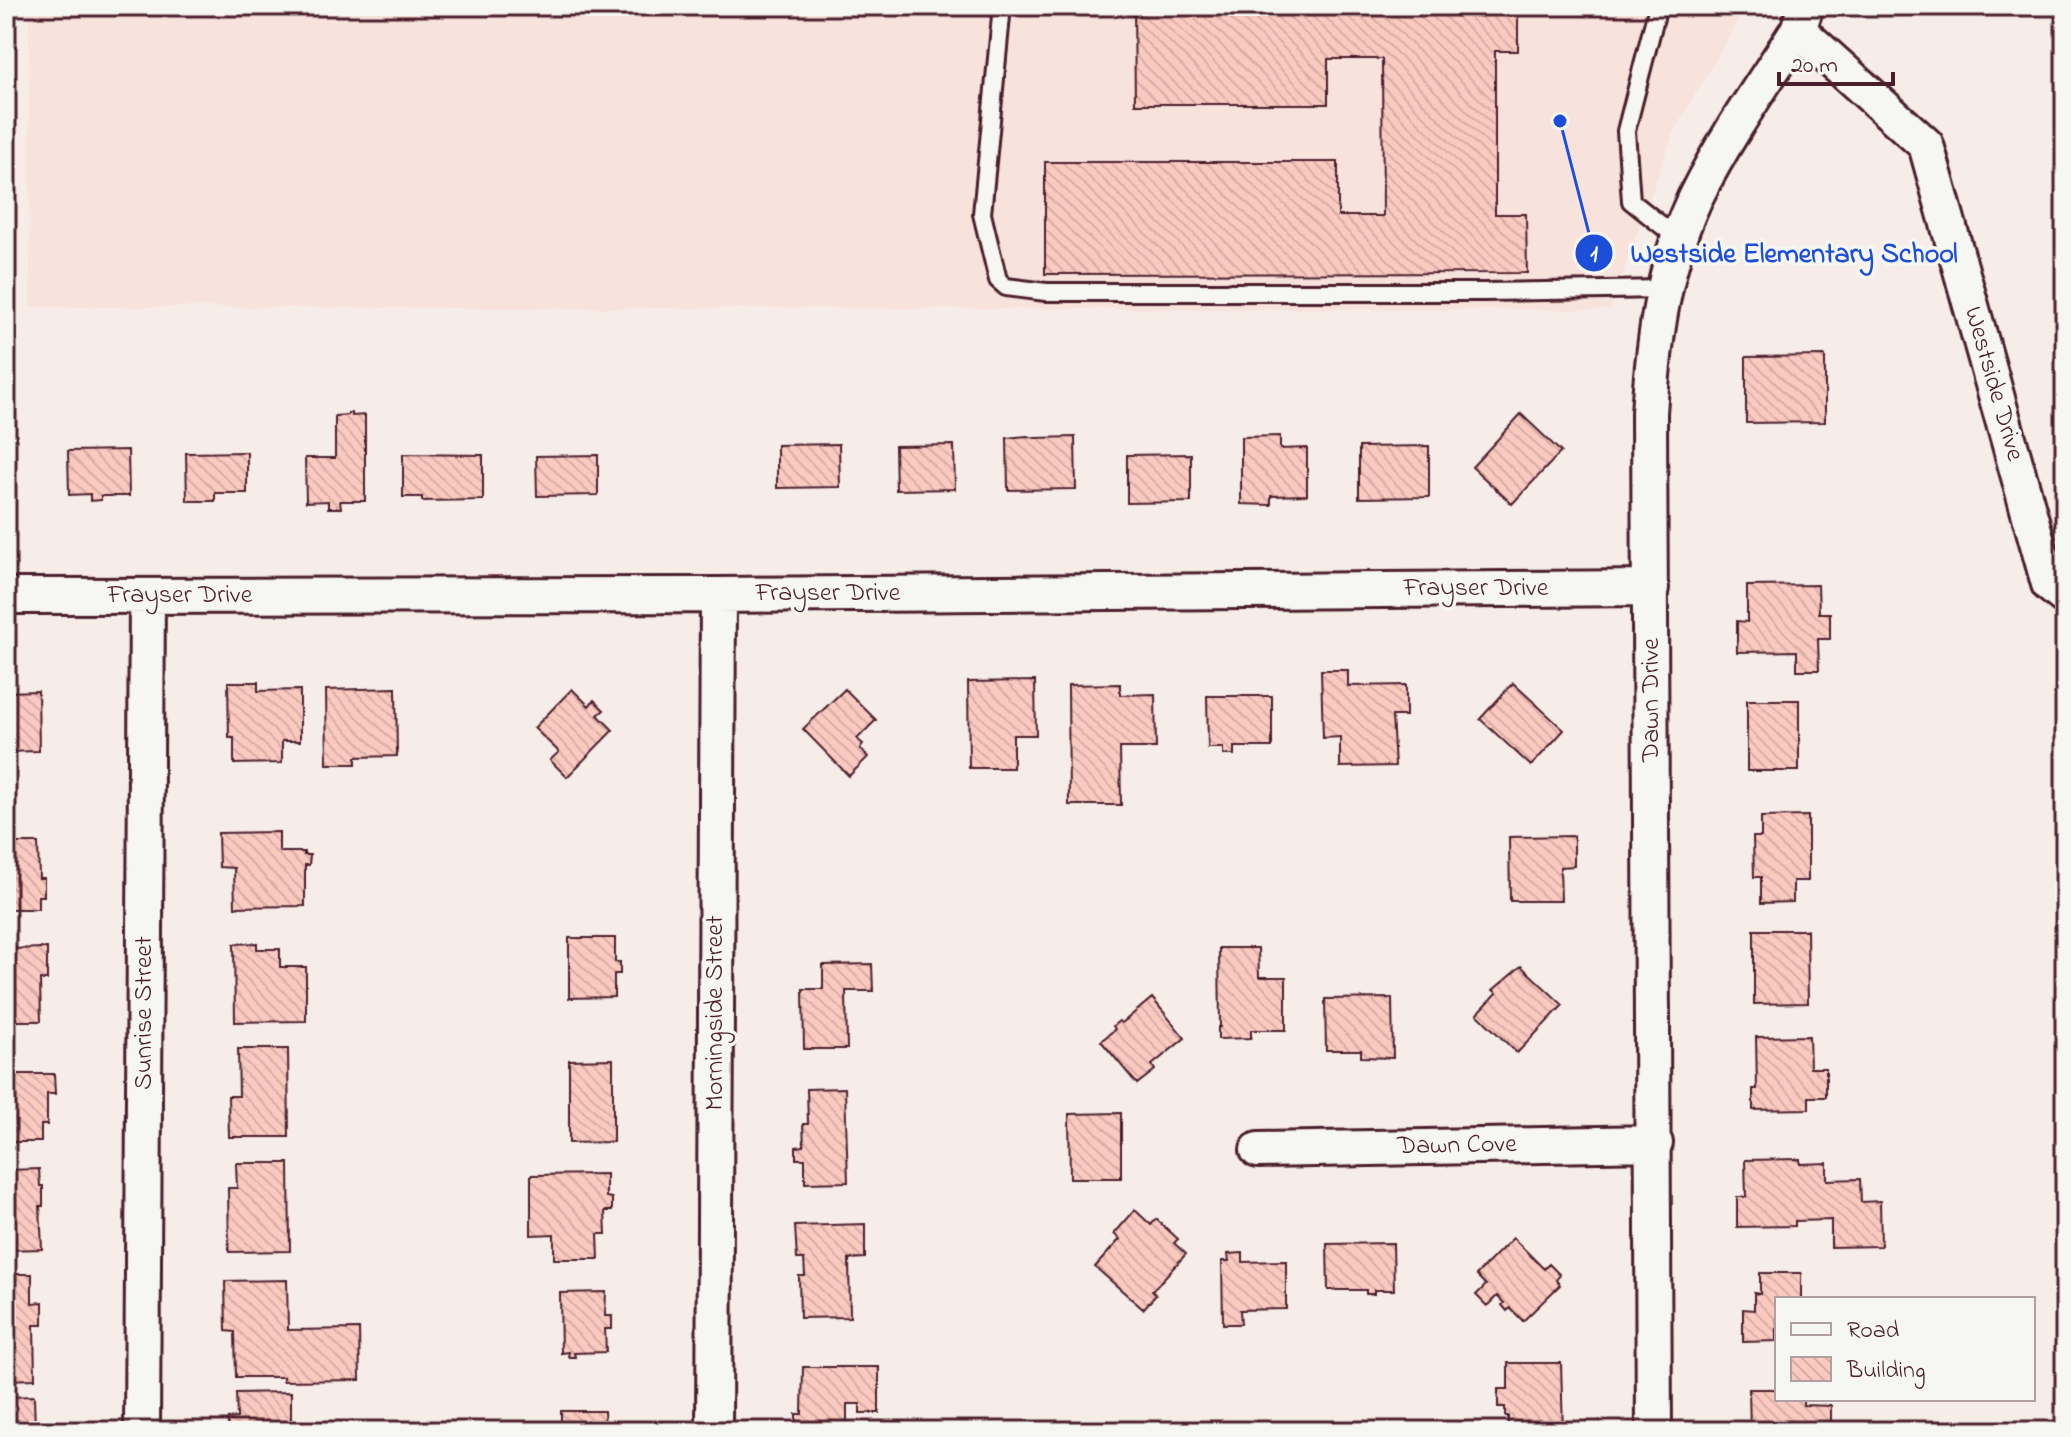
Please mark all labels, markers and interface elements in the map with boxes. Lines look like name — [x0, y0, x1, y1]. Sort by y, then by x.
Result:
scale bar — [1779, 36, 1893, 86]
text: 20 m — [1791, 49, 1838, 84]
callout: Westside Elementary School — [1574, 227, 1974, 279]
text: Westside Elementary School — [1630, 235, 1958, 276]
text: 1 — [1590, 238, 1598, 273]
street label: Westside Drive — [1953, 302, 2033, 466]
street label: Frayser Drive — [1402, 570, 1549, 608]
street label: Frayser Drive — [754, 575, 901, 613]
street label: Frayser Drive — [106, 577, 253, 615]
street label: Dawn Drive — [1633, 638, 1671, 763]
street label: Morningside Street — [697, 915, 735, 1111]
street label: Sunrise Street — [126, 936, 164, 1090]
street label: Dawn Cove — [1396, 1126, 1518, 1166]
legend — [1775, 1297, 2035, 1401]
text: Road — [1847, 1314, 1900, 1349]
text: Building — [1846, 1354, 1926, 1389]

